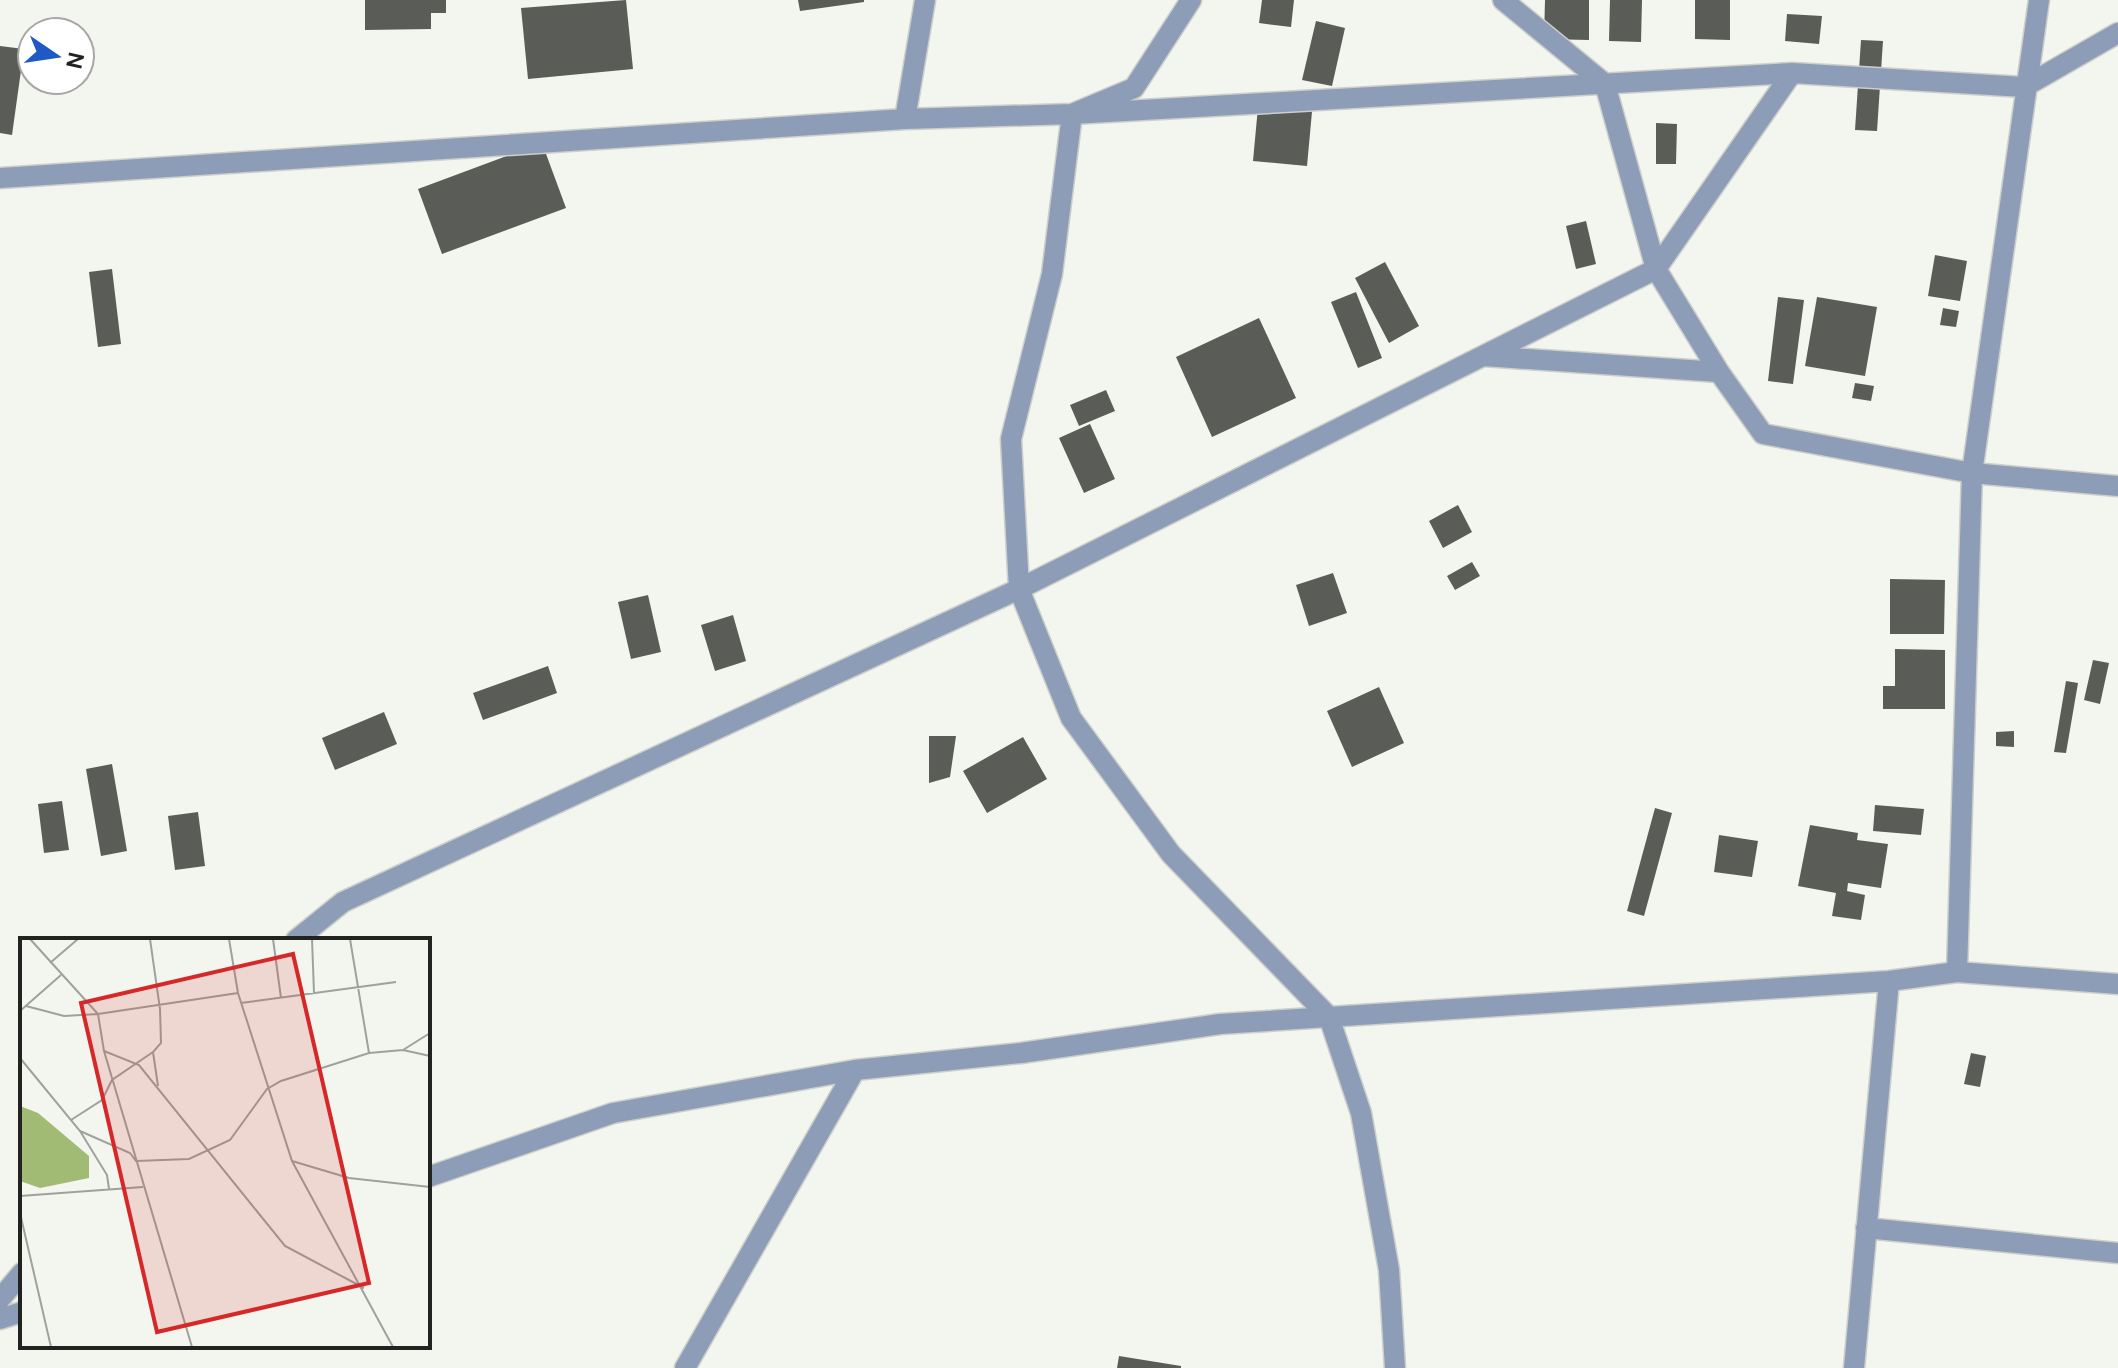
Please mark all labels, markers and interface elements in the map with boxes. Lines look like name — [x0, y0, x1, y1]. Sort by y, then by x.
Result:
north arrow — [16, 16, 96, 96]
text: N — [59, 49, 91, 71]
inset map — [20, 938, 430, 1348]

